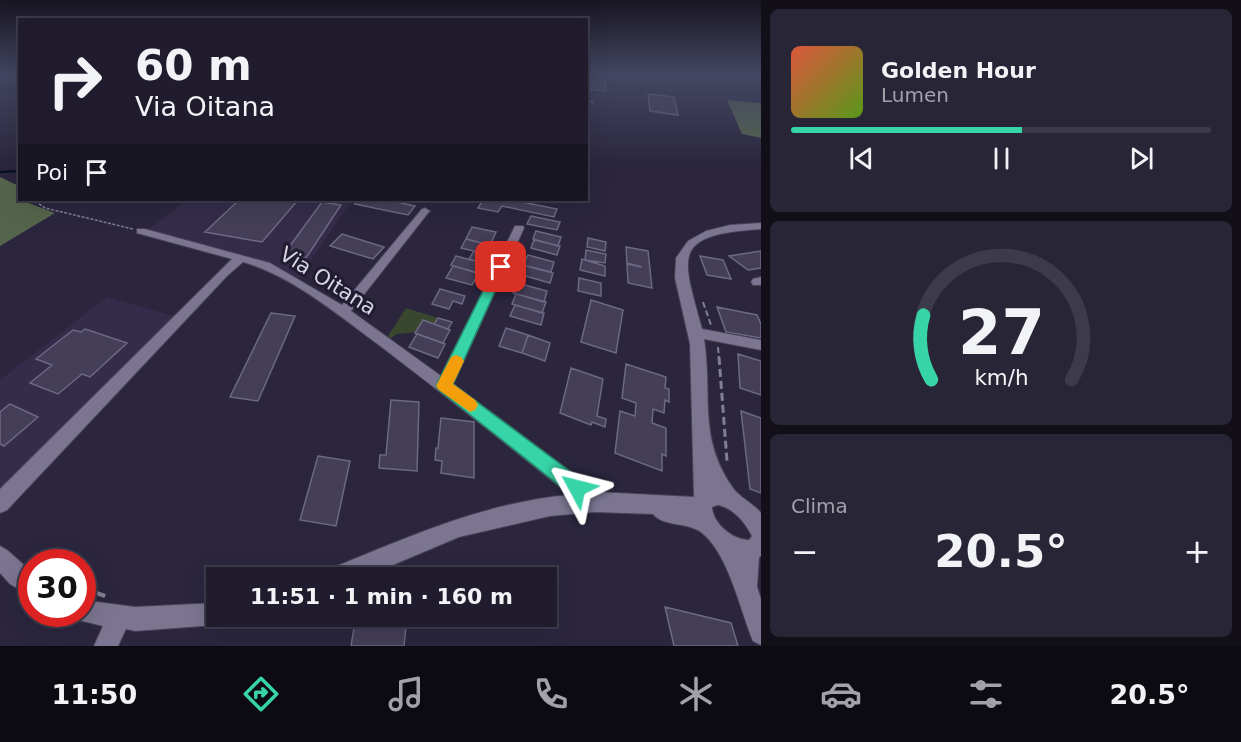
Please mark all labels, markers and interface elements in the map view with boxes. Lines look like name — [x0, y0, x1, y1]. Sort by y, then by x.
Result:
text: 60 m — [135, 41, 252, 90]
icon: right — [36, 42, 114, 120]
text: Golden Hour — [881, 58, 1036, 83]
text: Lumen — [881, 83, 949, 107]
text: Via Oitana — [135, 91, 275, 122]
icon: previous — [845, 142, 878, 175]
icon: pause — [985, 142, 1018, 175]
icon: next — [1125, 142, 1158, 175]
icon: arrive — [80, 156, 113, 189]
text: Poi — [36, 160, 68, 185]
pin — [475, 241, 526, 292]
street label: Via Oitana — [275, 242, 381, 320]
icon: arrive — [484, 250, 517, 283]
text: 27 — [958, 296, 1044, 369]
text: km/h — [974, 365, 1028, 390]
position arrow — [545, 456, 609, 520]
text: Clima — [791, 494, 848, 518]
text: 20.5° — [934, 525, 1068, 578]
text: − — [791, 532, 819, 571]
text: + — [1183, 532, 1211, 571]
speed limit sign: 30 — [18, 549, 96, 627]
text: 11:51 · 1 min · 160 m — [250, 584, 513, 609]
icon: directions — [240, 673, 282, 715]
icon: music — [385, 673, 427, 715]
icon: phone — [530, 673, 572, 715]
icon: climate — [675, 673, 717, 715]
icon: car — [820, 673, 862, 715]
icon: filters — [965, 673, 1007, 715]
text: 11:50 — [51, 679, 137, 710]
text: 20.5° — [1109, 679, 1190, 710]

